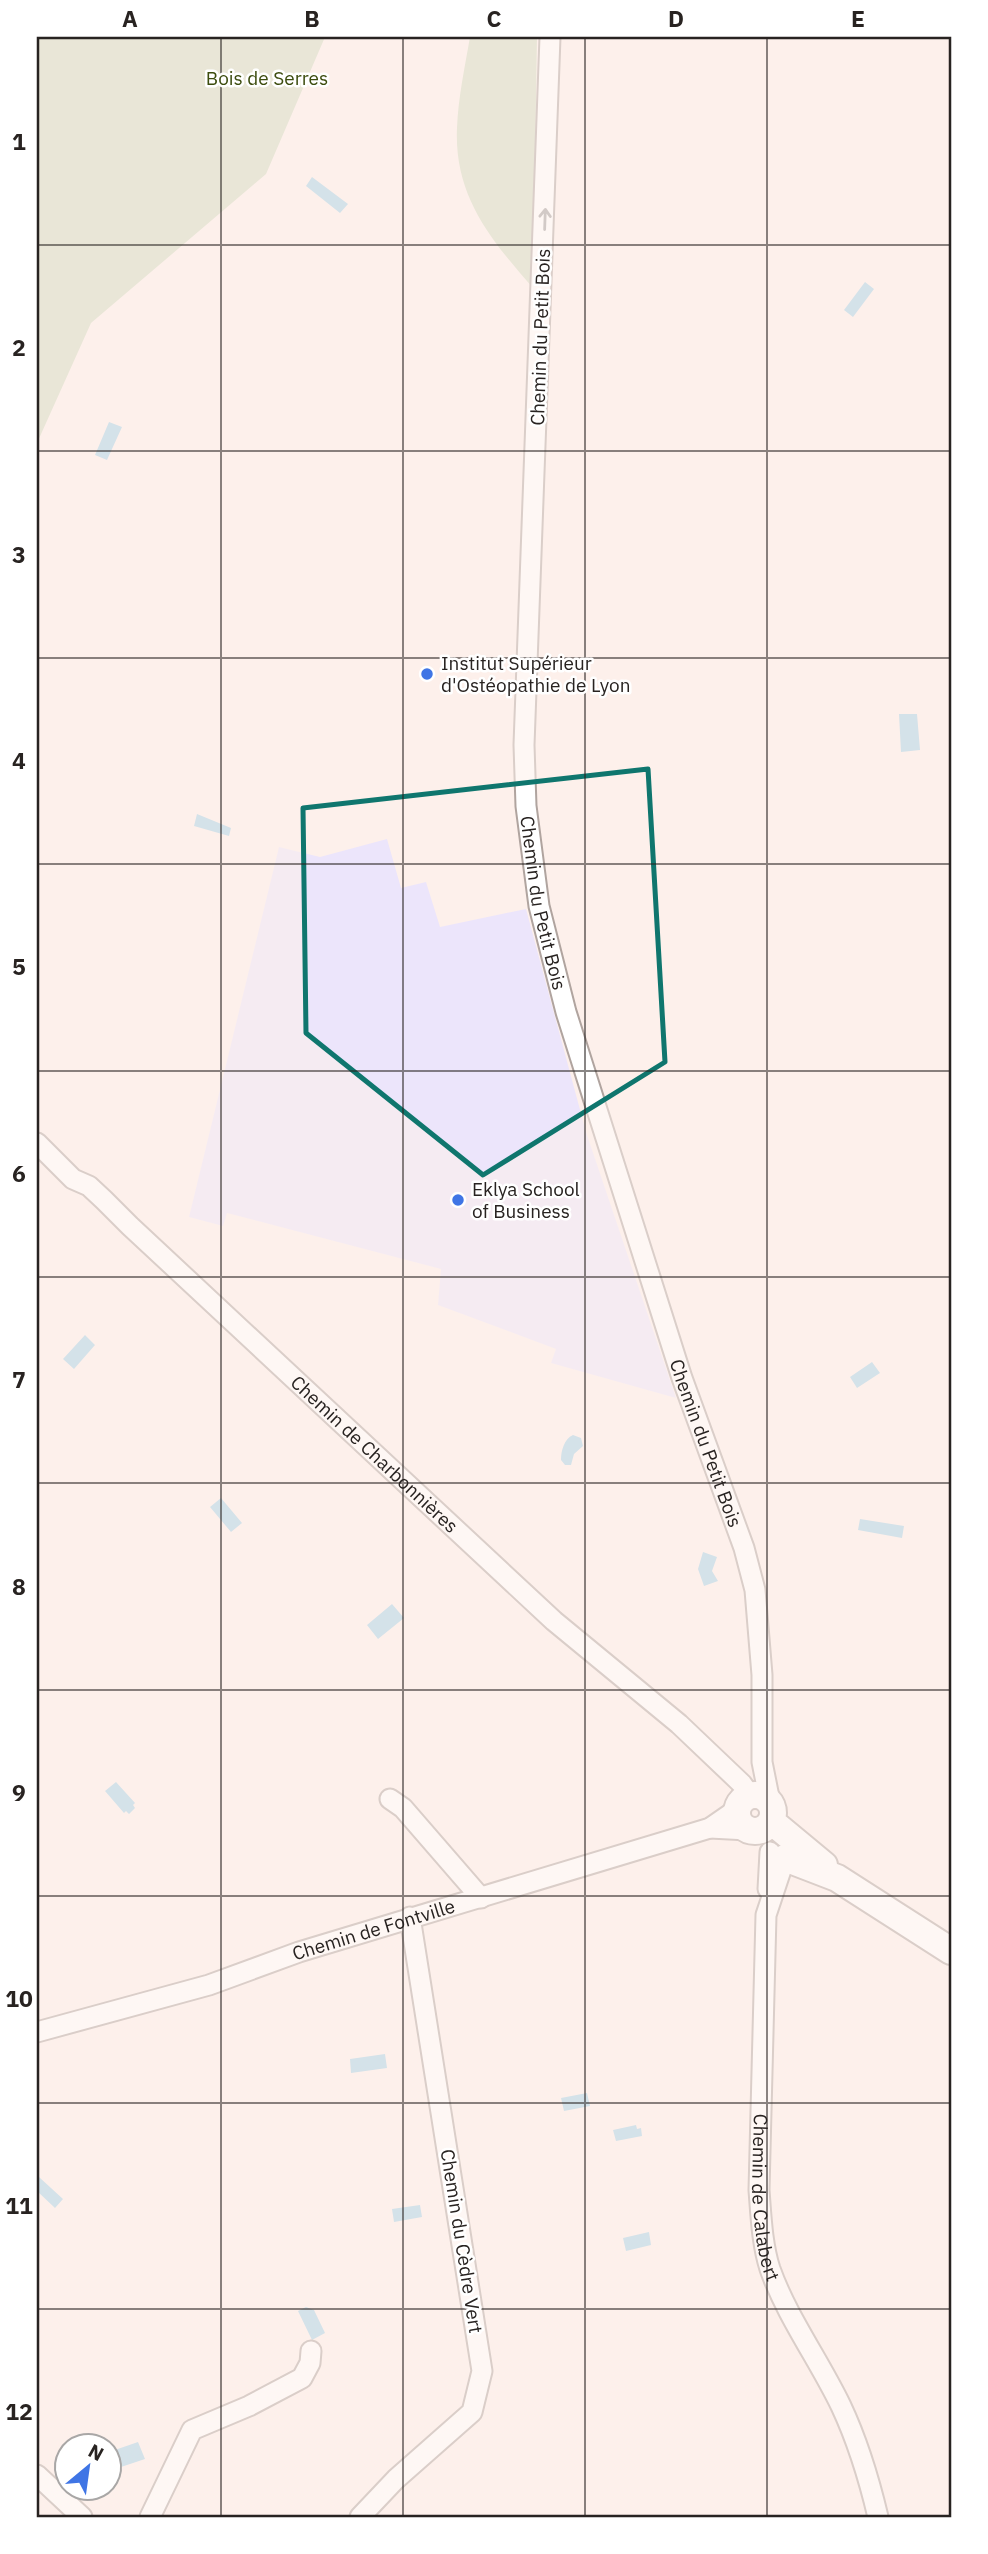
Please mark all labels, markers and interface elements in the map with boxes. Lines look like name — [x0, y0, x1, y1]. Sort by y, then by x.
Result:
text: A — [122, 3, 138, 33]
text: B — [304, 3, 320, 33]
text: C — [487, 3, 502, 33]
text: D — [668, 3, 684, 33]
text: E — [851, 3, 865, 33]
park label: Bois de Serres — [206, 66, 328, 90]
text: 1 — [12, 126, 26, 156]
one-way arrow — [538, 208, 551, 231]
street label: Chemin du Petit Bois — [525, 248, 555, 426]
text: 2 — [12, 332, 26, 362]
text: 3 — [12, 539, 26, 569]
place label: Institut Supérieur d'Ostéopathie de Lyon — [441, 651, 630, 697]
marker: Institut Supérieur d'Ostéopathie de Lyon — [419, 666, 435, 682]
text: 4 — [12, 745, 26, 775]
street label: Chemin du Petit Bois — [515, 814, 572, 993]
text: 5 — [12, 951, 26, 981]
text: 6 — [12, 1158, 26, 1188]
place label: Eklya School of Business — [472, 1177, 580, 1223]
marker: Eklya School of Business — [450, 1192, 466, 1208]
street label: Chemin du Petit Bois — [665, 1356, 747, 1531]
text: 7 — [12, 1364, 26, 1394]
street label: Chemin de Charbonnières — [286, 1370, 463, 1538]
text: 8 — [12, 1571, 26, 1601]
text: 9 — [12, 1777, 26, 1807]
street label: Chemin de Fontville — [289, 1894, 458, 1966]
text: 10 — [5, 1983, 33, 2013]
street label: Chemin de Calabert — [747, 2113, 785, 2285]
street label: Chemin du Cèdre Vert — [436, 2147, 488, 2335]
text: 11 — [5, 2190, 33, 2220]
text: 12 — [5, 2396, 33, 2426]
north arrow — [52, 2432, 122, 2502]
text: N — [84, 2438, 108, 2466]

